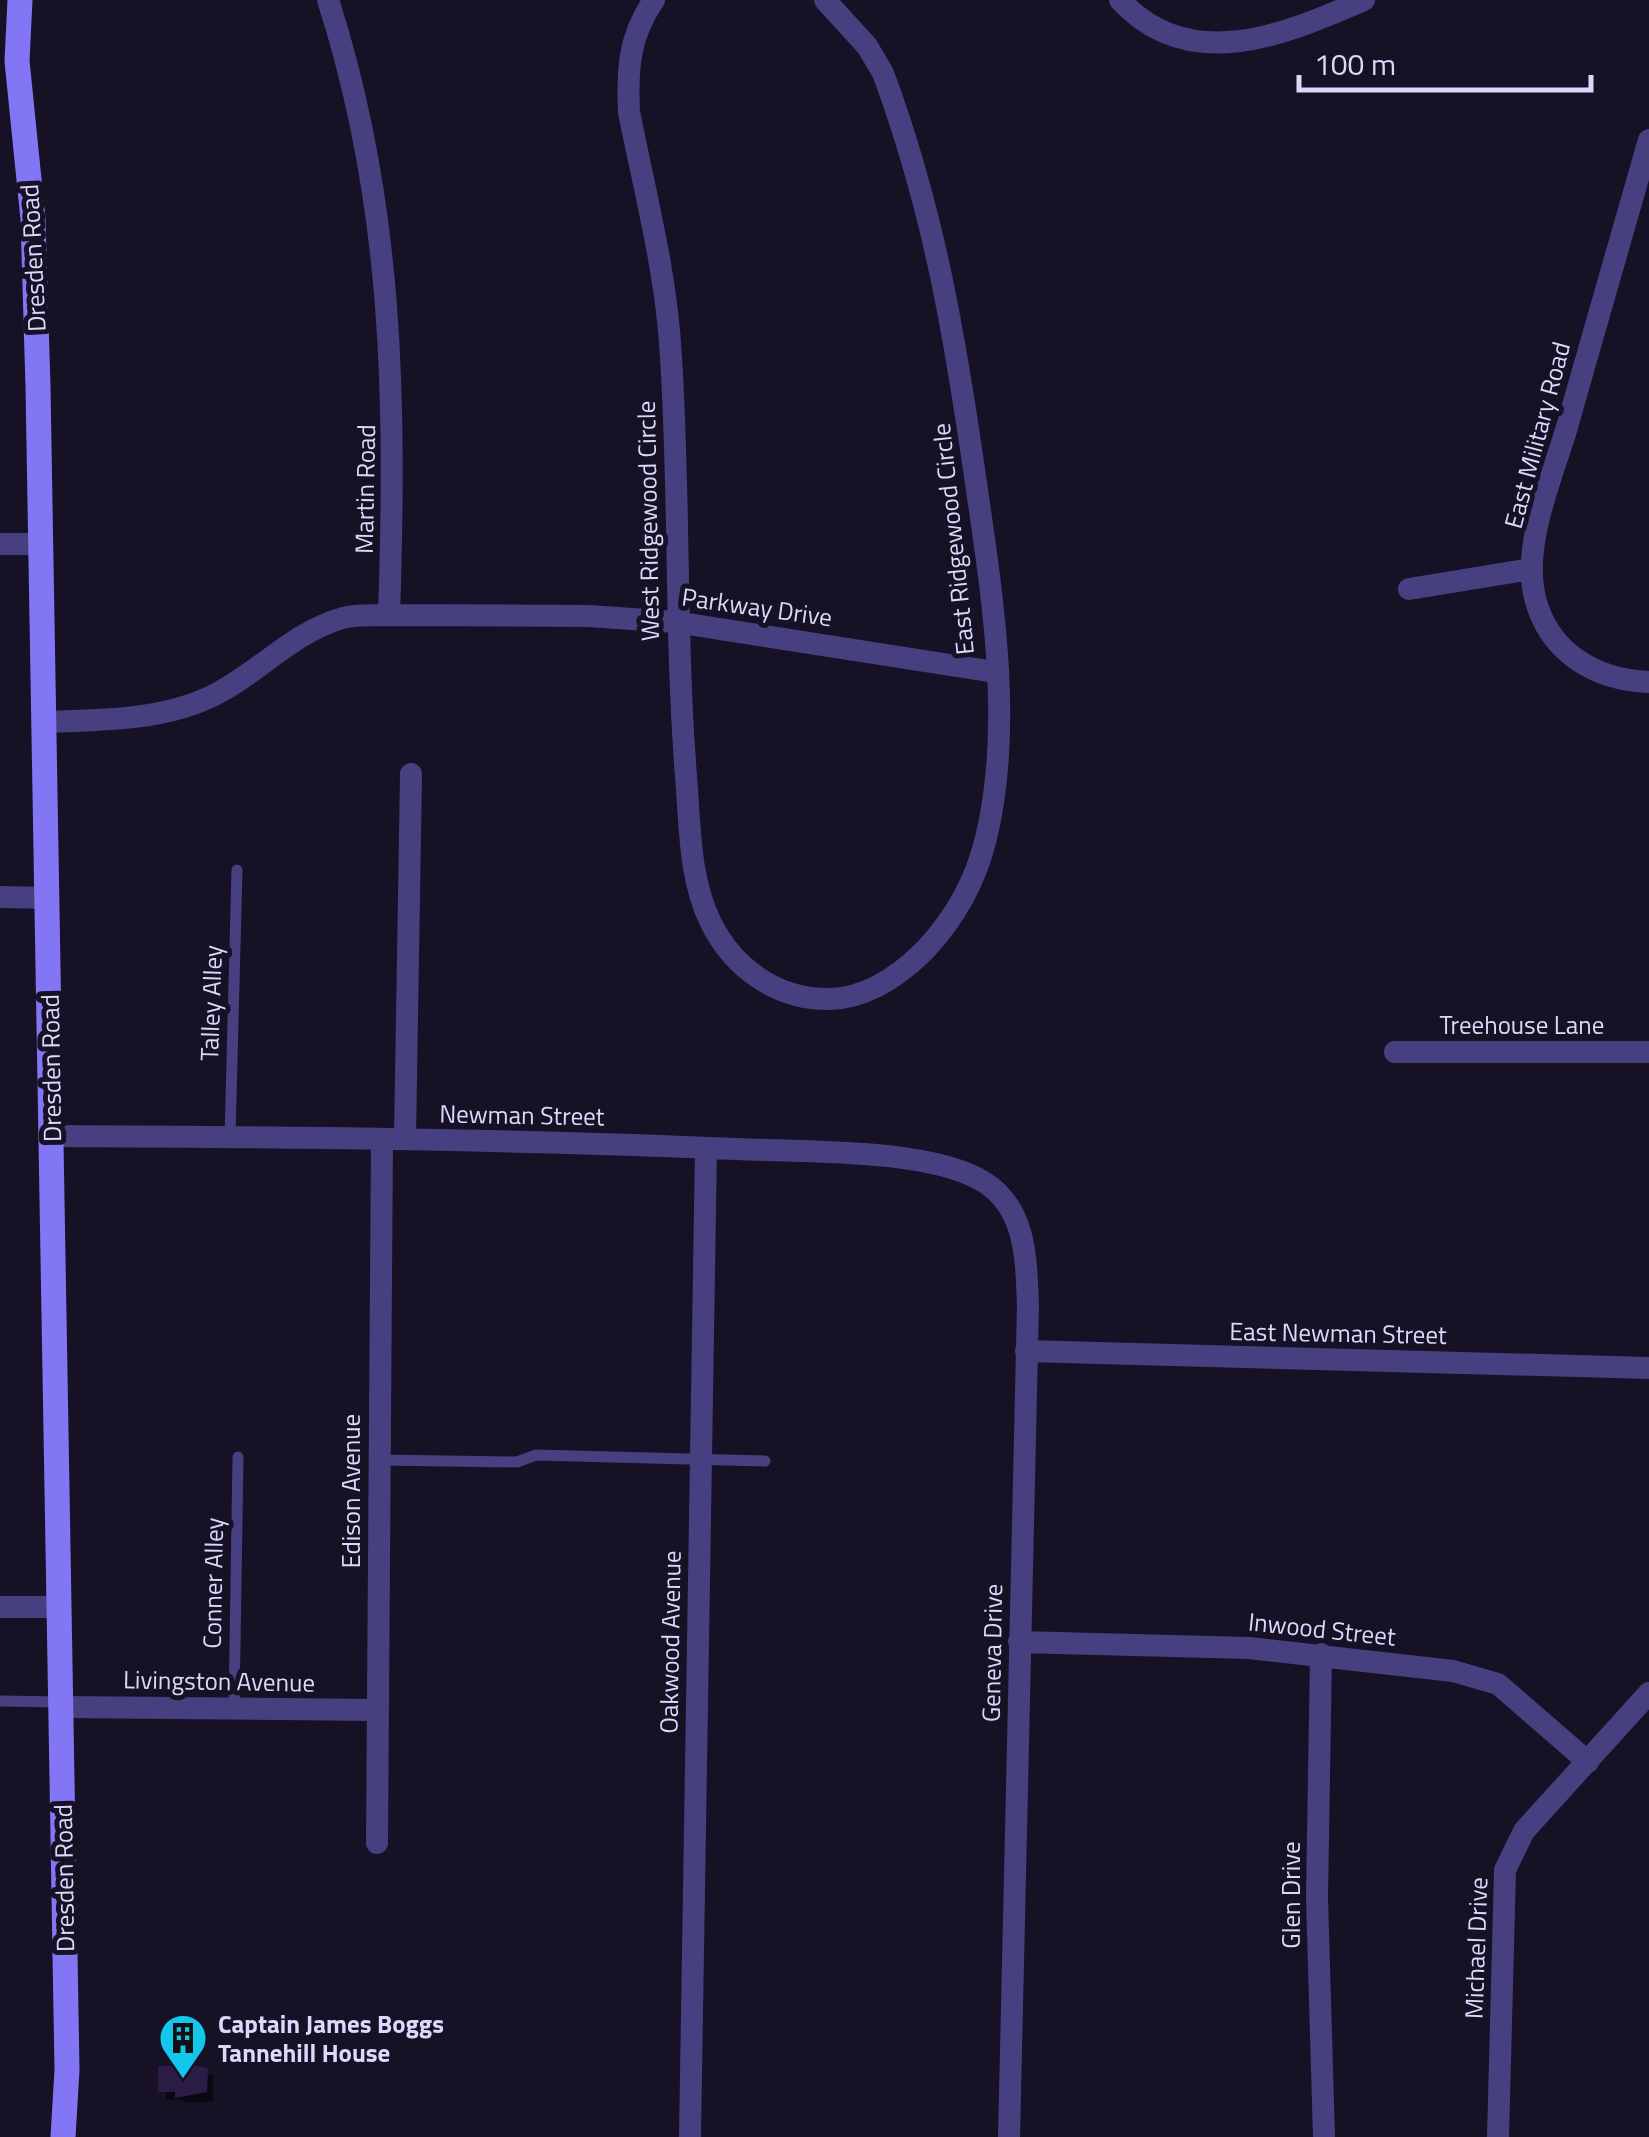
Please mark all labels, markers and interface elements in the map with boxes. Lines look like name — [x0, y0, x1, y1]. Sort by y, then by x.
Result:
scale bar — [1299, 30, 1592, 92]
text: 100 m — [1314, 41, 1396, 87]
street label: Dresden Road — [10, 183, 56, 333]
street label: East Military Road — [1494, 338, 1580, 532]
street label: West Ridgewood Circle — [627, 400, 669, 642]
street label: East Ridgewood Circle — [922, 421, 984, 657]
street label: Martin Road — [345, 424, 385, 554]
street label: Parkway Drive — [679, 578, 835, 636]
street label: Talley Alley — [190, 944, 232, 1062]
street label: Dresden Road — [31, 994, 71, 1142]
street label: Treehouse Lane — [1440, 1006, 1604, 1044]
street label: Newman Street — [439, 1095, 605, 1135]
street label: East Newman Street — [1229, 1312, 1447, 1354]
street label: Edison Avenue — [332, 1414, 370, 1568]
street label: Conner Alley — [193, 1517, 233, 1649]
street label: Oakwood Avenue — [649, 1550, 691, 1734]
street label: Geneva Drive — [972, 1583, 1012, 1723]
street label: Inwood Street — [1246, 1602, 1398, 1656]
street label: Livingston Avenue — [123, 1660, 315, 1702]
street label: Dresden Road — [44, 1804, 84, 1952]
street label: Glen Drive — [1272, 1841, 1310, 1949]
street label: Michael Drive — [1455, 1876, 1497, 2020]
place label: Captain James Boggs Tannehill House — [218, 2005, 444, 2072]
building icon: Captain James Boggs Tannehill House — [157, 2012, 209, 2080]

